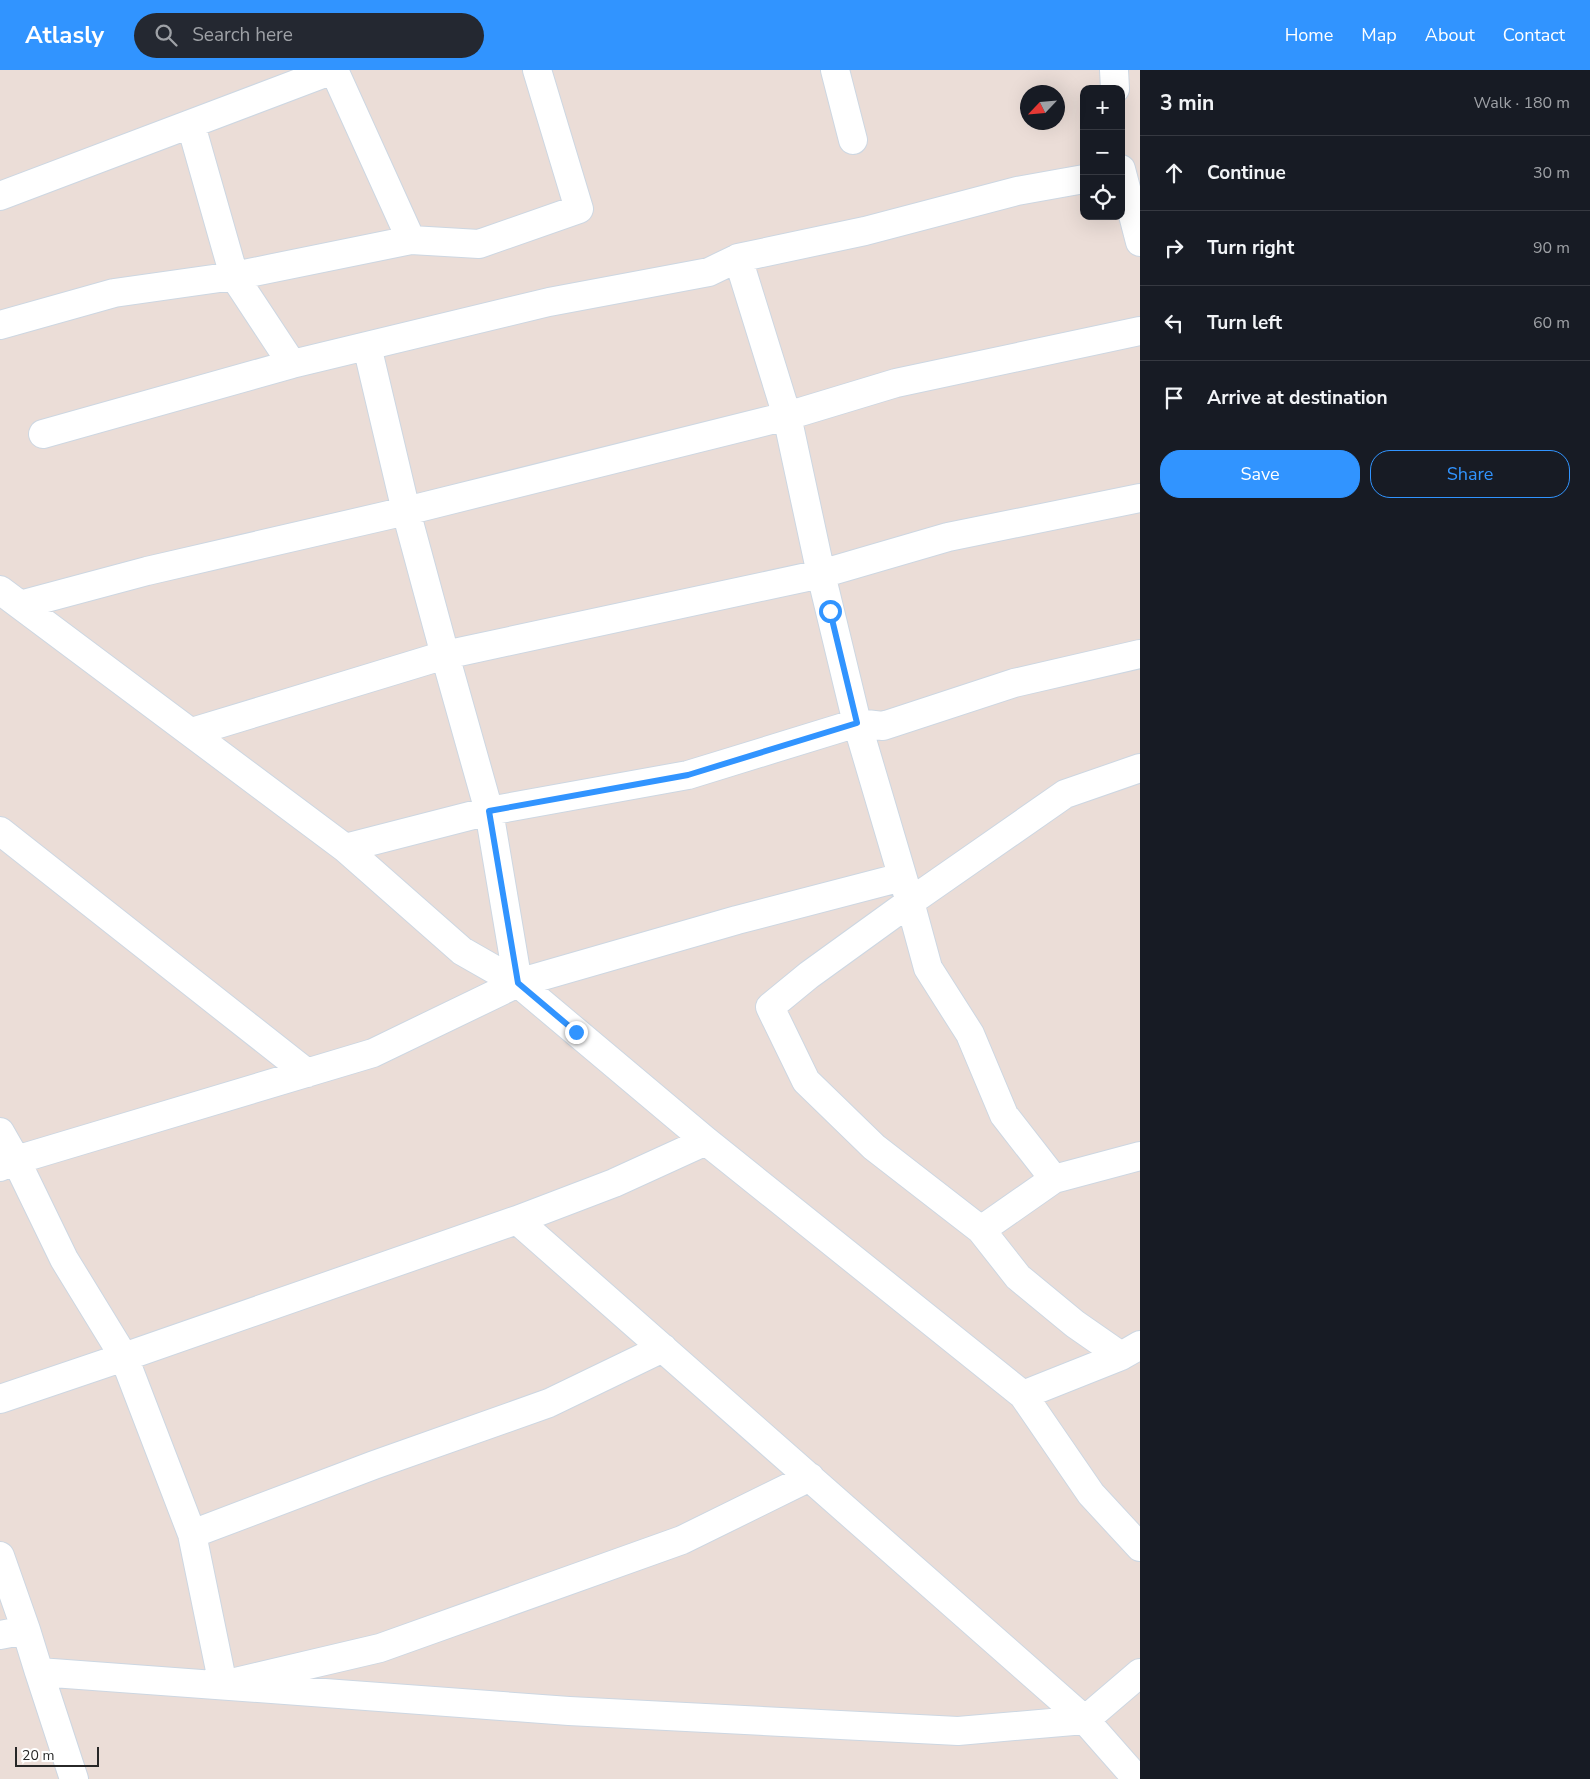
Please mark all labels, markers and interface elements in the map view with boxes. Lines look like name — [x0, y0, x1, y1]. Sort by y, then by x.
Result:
search box — [134, 13, 484, 58]
text: Atlasly — [25, 19, 104, 51]
icon: search — [152, 21, 180, 49]
text: Search here — [192, 22, 293, 48]
text: Home — [1285, 23, 1333, 47]
text: Map — [1361, 23, 1397, 47]
text: About — [1425, 23, 1475, 47]
text: Contact — [1503, 23, 1565, 47]
north arrow — [1020, 85, 1065, 130]
map controls — [1080, 85, 1125, 220]
button: + — [1080, 85, 1125, 130]
text: 3 min — [1160, 89, 1214, 117]
text: Walk · 180 m — [1474, 92, 1570, 114]
button: − — [1080, 130, 1125, 175]
icon: ahead — [1160, 159, 1188, 187]
text: Continue — [1207, 160, 1286, 186]
text: 30 m — [1533, 162, 1570, 184]
button: locate — [1080, 175, 1125, 220]
icon: right — [1160, 234, 1188, 262]
text: Turn right — [1207, 235, 1294, 261]
text: 90 m — [1533, 237, 1570, 259]
icon: left — [1160, 309, 1188, 337]
text: Turn left — [1207, 310, 1282, 336]
text: 60 m — [1533, 312, 1570, 334]
icon: arrive — [1160, 384, 1188, 412]
text: Arrive at destination — [1207, 385, 1388, 411]
button: Save — [1160, 450, 1360, 498]
button: Share — [1370, 450, 1570, 498]
route start — [819, 600, 842, 623]
route end — [565, 1021, 588, 1044]
scale bar — [15, 1744, 99, 1767]
text: 20 m — [22, 1746, 54, 1765]

